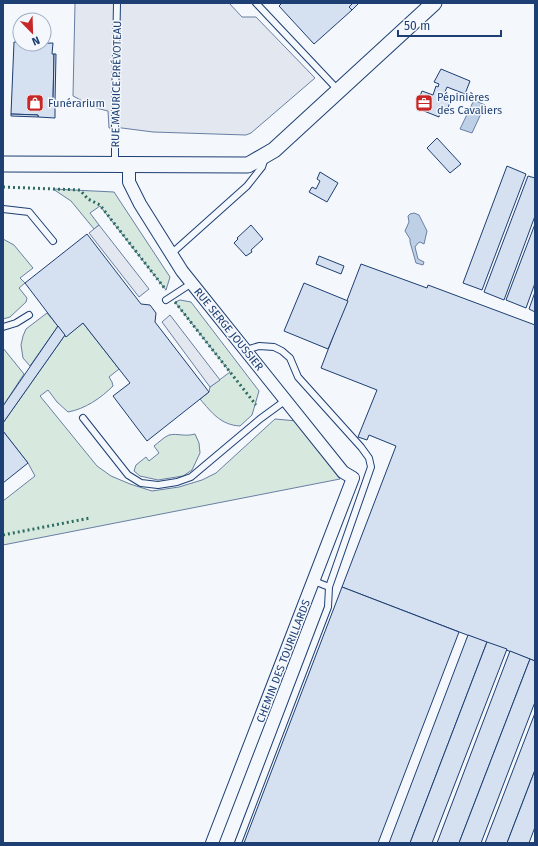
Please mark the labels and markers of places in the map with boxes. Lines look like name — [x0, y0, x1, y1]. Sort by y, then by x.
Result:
place label: Pépinières des Cavaliers — [437, 91, 502, 117]
shop icon: Funérarium — [25, 93, 45, 113]
office icon: Pépinières des Cavaliers — [414, 93, 434, 113]
place label: Funérarium — [48, 97, 105, 110]

